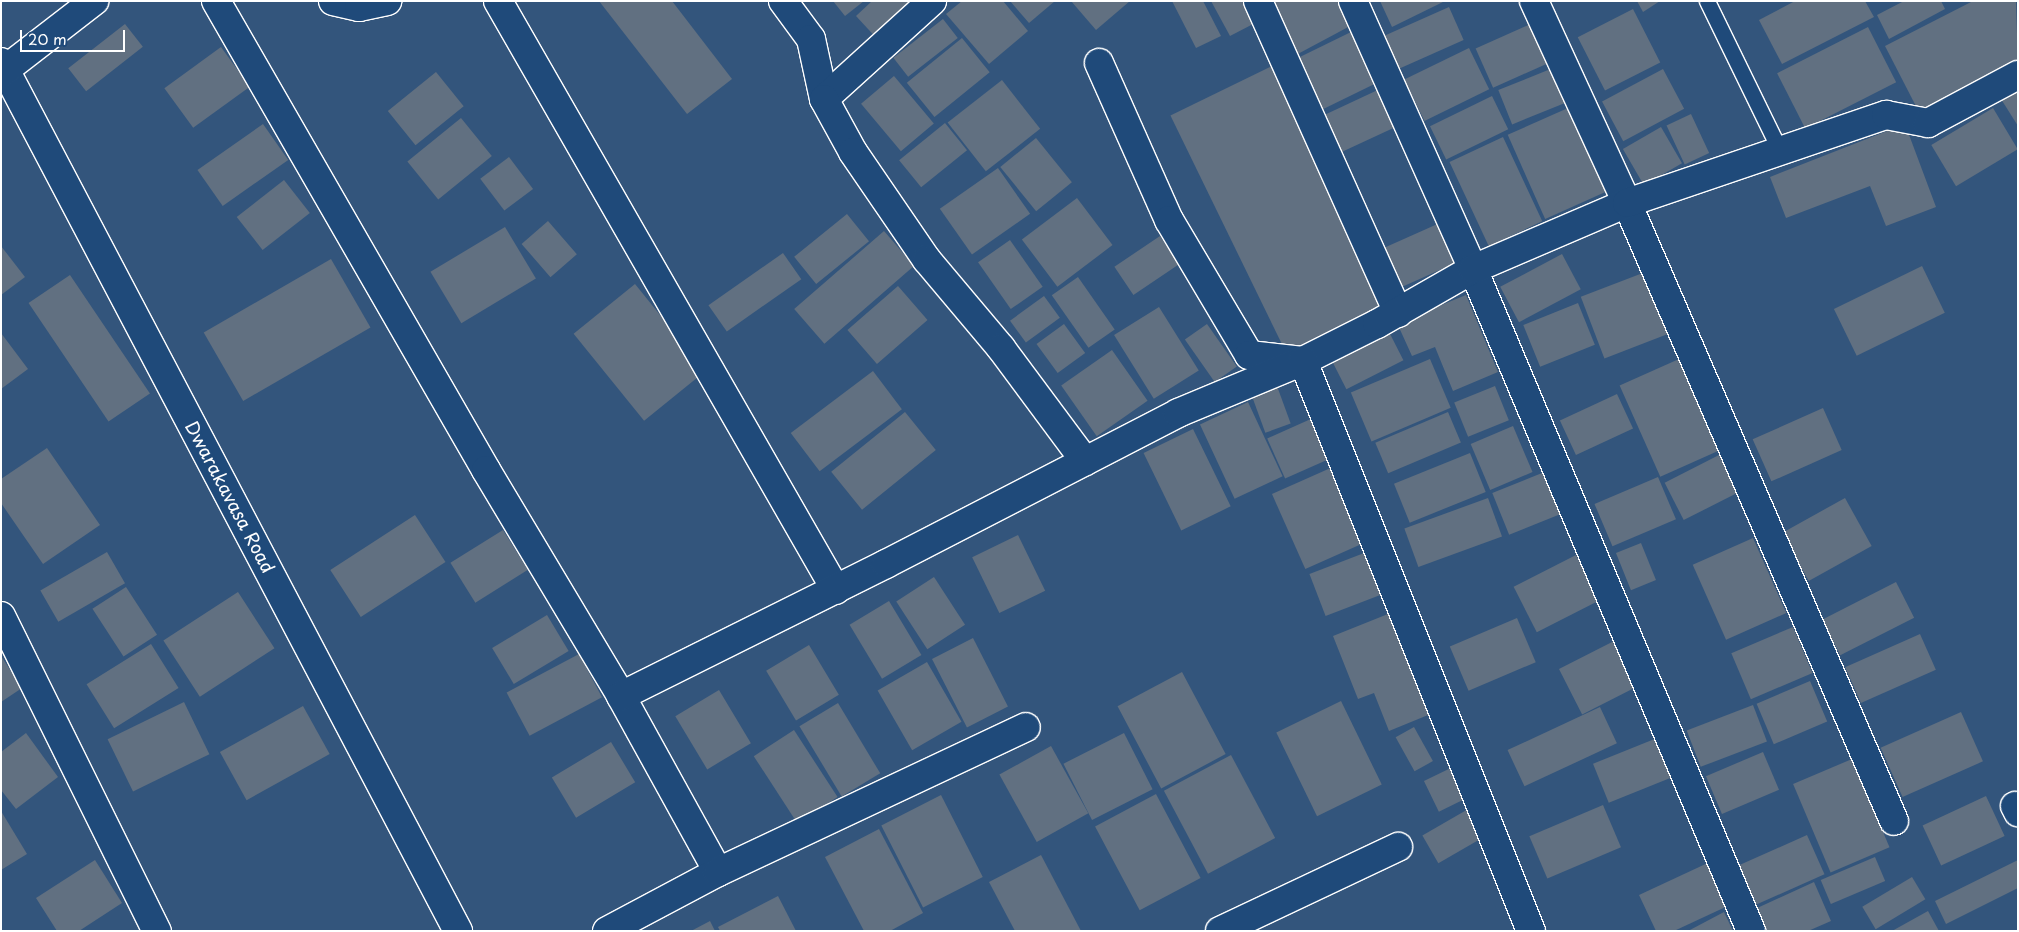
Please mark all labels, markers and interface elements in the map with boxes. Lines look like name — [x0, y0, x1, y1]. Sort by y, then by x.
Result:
scale bar — [22, 20, 128, 52]
text: 20 m — [28, 27, 67, 50]
street label: Dwarakavasa Road — [181, 417, 279, 577]

